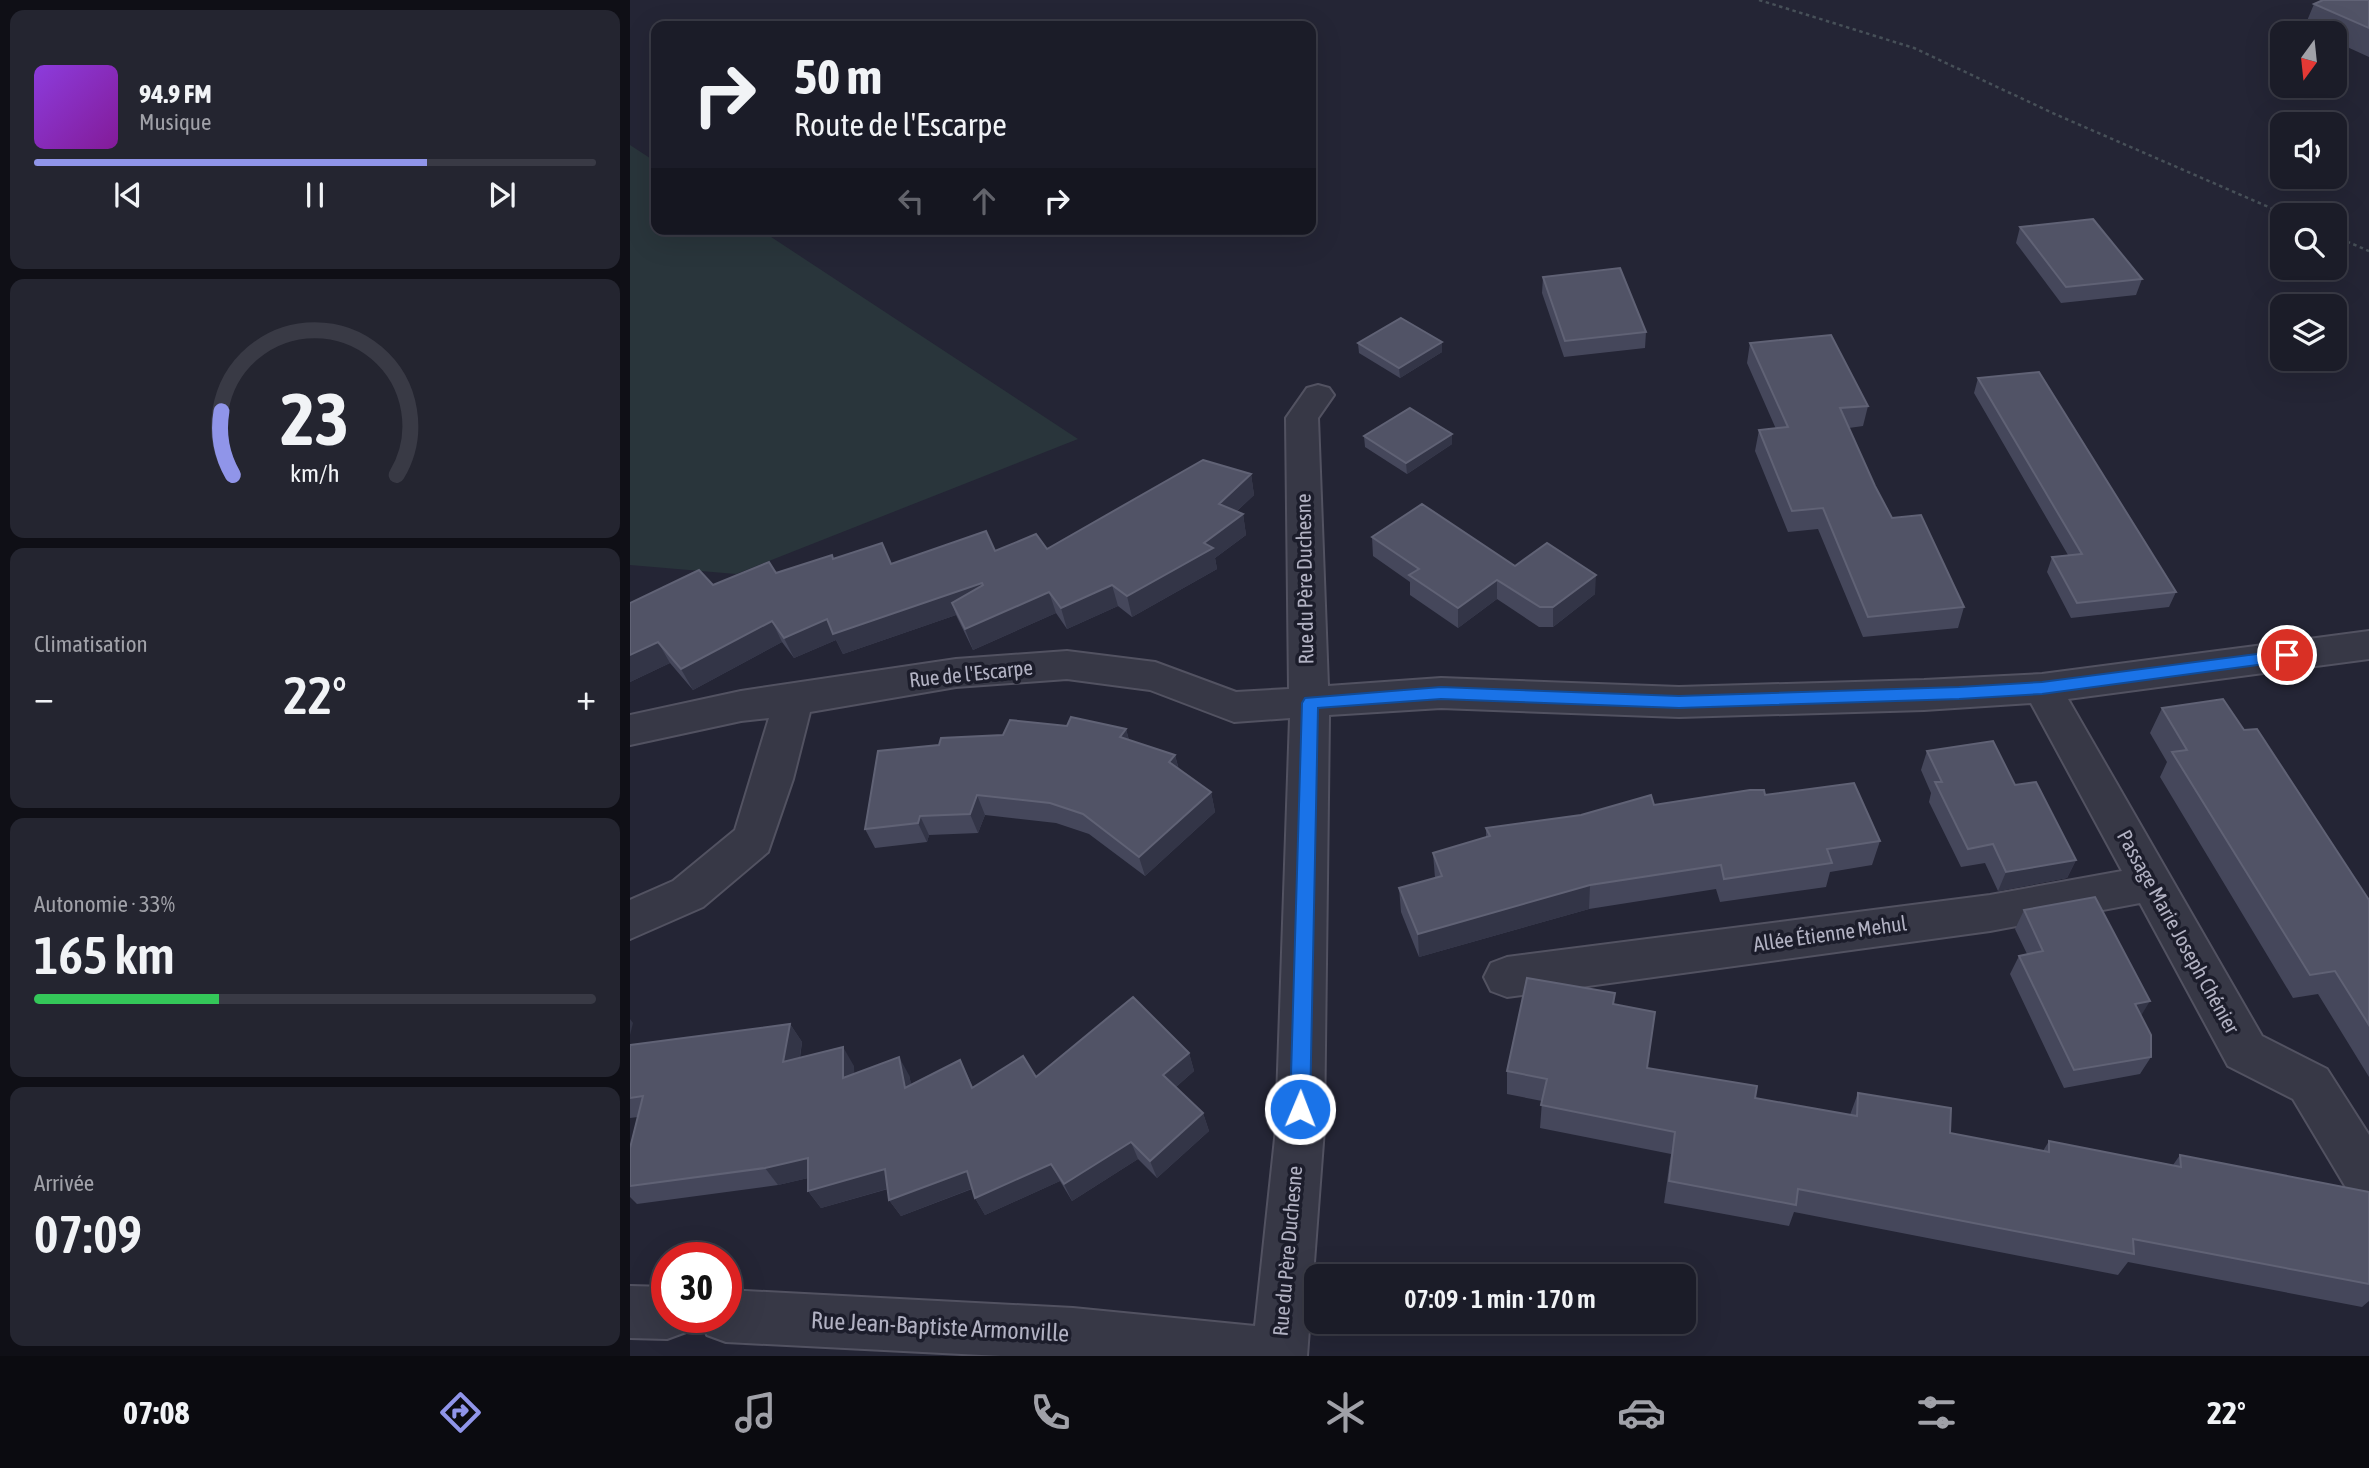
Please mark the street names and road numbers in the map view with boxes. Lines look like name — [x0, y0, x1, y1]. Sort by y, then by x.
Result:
street label: Rue du Père Duchesne — [1291, 493, 1317, 665]
street label: Rue de l'Escarpe — [908, 655, 1034, 691]
street label: Passage Marie Joseph Chénier — [2113, 826, 2245, 1038]
street label: Allée Étienne Mehul — [1752, 910, 1909, 956]
street label: Rue du Père Duchesne — [1268, 1165, 1306, 1337]
street label: Rue Jean-Baptiste Armonville — [810, 1306, 1070, 1347]

